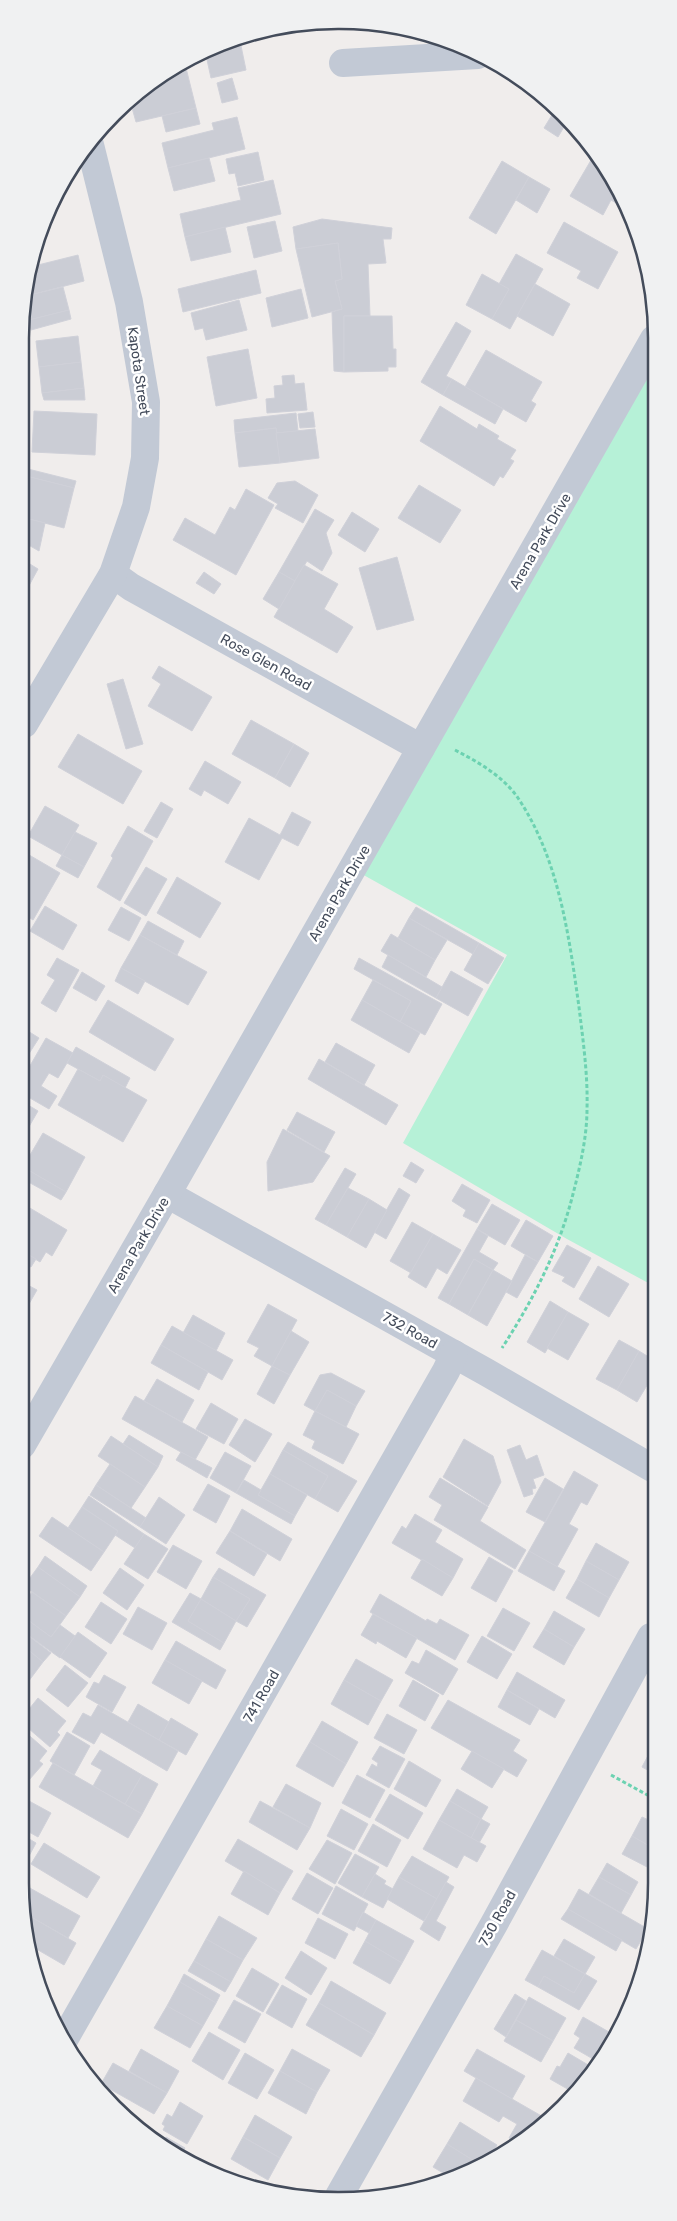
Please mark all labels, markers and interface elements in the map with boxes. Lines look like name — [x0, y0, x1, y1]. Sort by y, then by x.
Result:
street label: Kapota Street — [124, 326, 153, 417]
street label: Arena Park Drive — [506, 490, 575, 592]
street label: Rose Glen Road — [217, 630, 314, 694]
street label: Arena Park Drive — [305, 842, 374, 944]
street label: Arena Park Drive — [104, 1194, 173, 1296]
street label: 732 Road — [379, 1308, 440, 1353]
street label: 741 Road — [240, 1667, 283, 1725]
street label: 730 Road — [475, 1887, 520, 1949]

